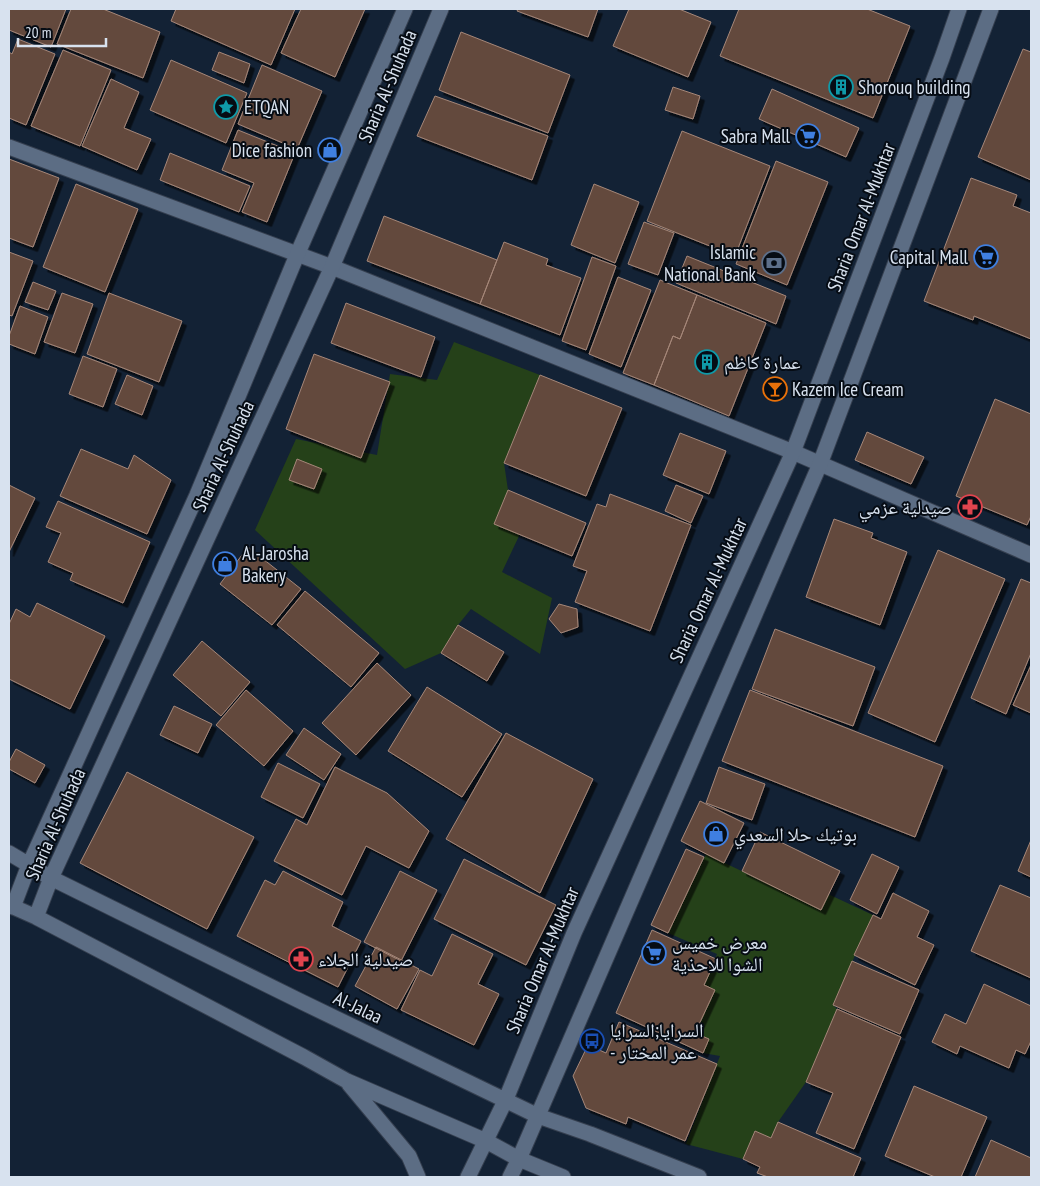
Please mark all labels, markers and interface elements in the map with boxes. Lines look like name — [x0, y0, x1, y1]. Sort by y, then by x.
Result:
scale bar — [18, 15, 105, 47]
text: 20 m — [25, 23, 51, 42]
street label: Sharia Al-Shuhada — [353, 26, 421, 146]
building icon: Shorouq building — [828, 74, 854, 100]
place label: Shorouq building — [858, 75, 971, 99]
place icon: ETQAN — [213, 94, 239, 120]
place label: ETQAN — [244, 95, 289, 119]
supermarket icon: Sabra Mall — [795, 123, 821, 149]
place label: Sabra Mall — [721, 124, 791, 148]
shop icon: Dice fashion — [317, 137, 343, 163]
place label: Dice fashion — [232, 138, 312, 162]
street label: Sharia Omar Al-Mukhtar — [822, 139, 901, 295]
place label: Islamic National Bank — [664, 240, 757, 286]
supermarket icon: Capital Mall — [973, 244, 999, 270]
place label: Capital Mall — [890, 245, 969, 269]
bank icon: Islamic National Bank — [761, 250, 787, 276]
building icon: عمارة كاظم — [694, 349, 720, 375]
place label: عمارة كاظم — [724, 350, 801, 375]
bar icon: Kazem Ice Cream — [762, 376, 788, 402]
place label: Kazem Ice Cream — [792, 377, 904, 401]
street label: Sharia Al-Shuhada — [187, 397, 259, 515]
pharmacy icon: صيدلية عزمي — [957, 494, 983, 520]
place label: صيدلية عزمي — [859, 495, 952, 523]
street label: Sharia Omar Al-Mukhtar — [664, 513, 752, 666]
place label: Al-Jarosha Bakery — [242, 541, 309, 587]
shop icon: Al-Jarosha Bakery — [212, 551, 238, 577]
street label: Sharia Al-Shuhada — [20, 764, 90, 884]
shop icon: بوتيك حلا السعدي — [703, 821, 729, 847]
place label: بوتيك حلا السعدي — [734, 822, 857, 850]
street label: Sharia Omar Al-Mukhtar — [500, 882, 584, 1037]
place label: معرض خميس الشوا للاحذية — [672, 930, 767, 976]
supermarket icon: معرض خميس الشوا للاحذية — [641, 940, 667, 966]
pharmacy icon: صيدلية الجلاء — [288, 946, 314, 972]
place label: صيدلية الجلاء — [318, 947, 413, 971]
street label: Al-Jalaa — [330, 985, 386, 1029]
place label: السرايا;السرايا - عمر المختار — [610, 1018, 703, 1064]
bus stop icon: السرايا;السرايا - عمر المختار — [579, 1028, 605, 1054]

